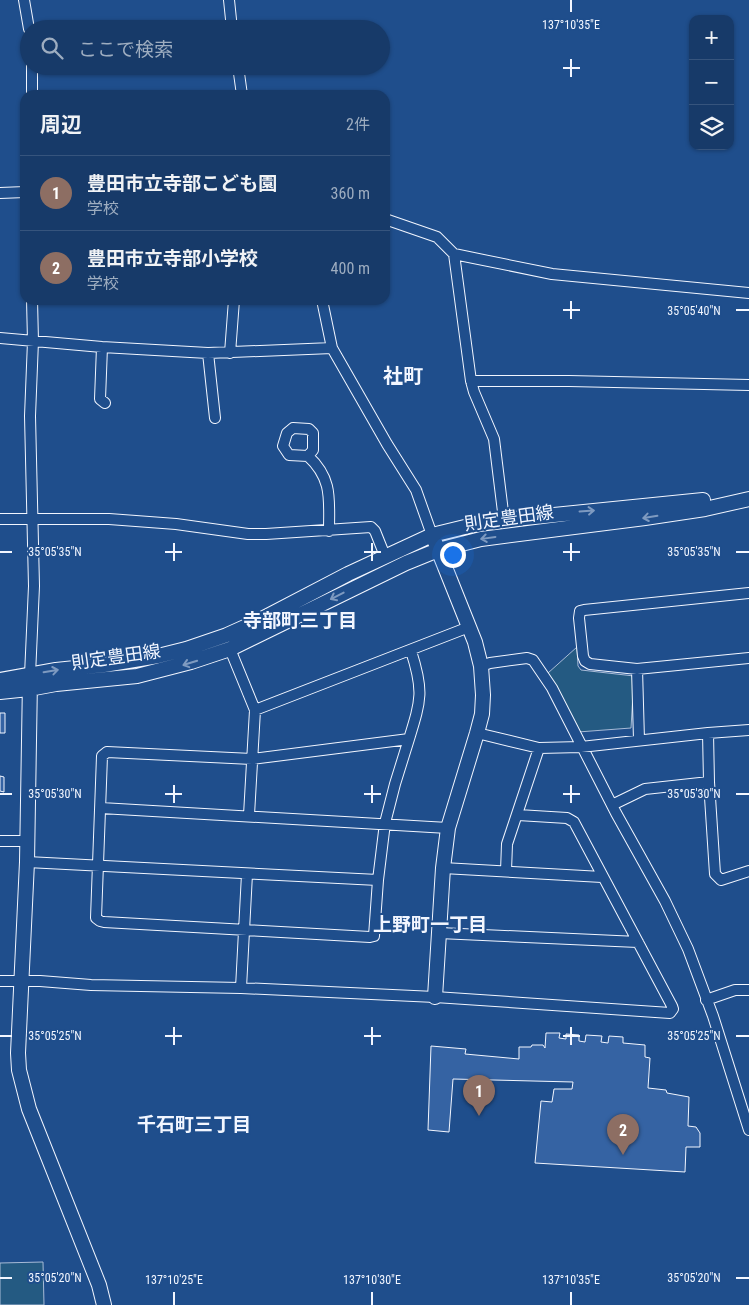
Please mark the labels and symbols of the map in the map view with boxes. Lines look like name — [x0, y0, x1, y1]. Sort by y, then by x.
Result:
text: 137°10'35"E — [542, 18, 600, 32]
text: 35°05'40"N — [667, 304, 721, 318]
district label: 社町 — [383, 364, 423, 388]
street label: 則定豊田線 — [463, 501, 555, 534]
one-way arrow — [578, 506, 594, 516]
one-way arrow — [642, 513, 658, 523]
one-way arrow — [481, 533, 497, 543]
your location — [440, 542, 466, 568]
text: 35°05'35"N — [28, 545, 82, 559]
text: 35°05'35"N — [667, 545, 721, 559]
one-way arrow — [330, 591, 345, 601]
district label: 寺部町三丁目 — [243, 609, 357, 632]
street label: 則定豊田線 — [70, 640, 162, 673]
one-way arrow — [182, 658, 198, 668]
one-way arrow — [43, 666, 59, 676]
text: 35°05'30"N — [28, 787, 82, 801]
text: 35°05'30"N — [667, 787, 721, 801]
district label: 上野町一丁目 — [373, 913, 487, 936]
text: 35°05'25"N — [28, 1029, 82, 1043]
text: 35°05'25"N — [667, 1029, 721, 1043]
pin: 1 — [463, 1075, 495, 1116]
district label: 千石町三丁目 — [137, 1113, 251, 1136]
pin: 2 — [607, 1114, 639, 1155]
text: 35°05'20"N — [28, 1271, 82, 1285]
text: 35°05'20"N — [667, 1271, 721, 1285]
text: 137°10'25"E — [145, 1273, 203, 1287]
text: 137°10'30"E — [343, 1273, 401, 1287]
text: 137°10'35"E — [542, 1273, 600, 1287]

